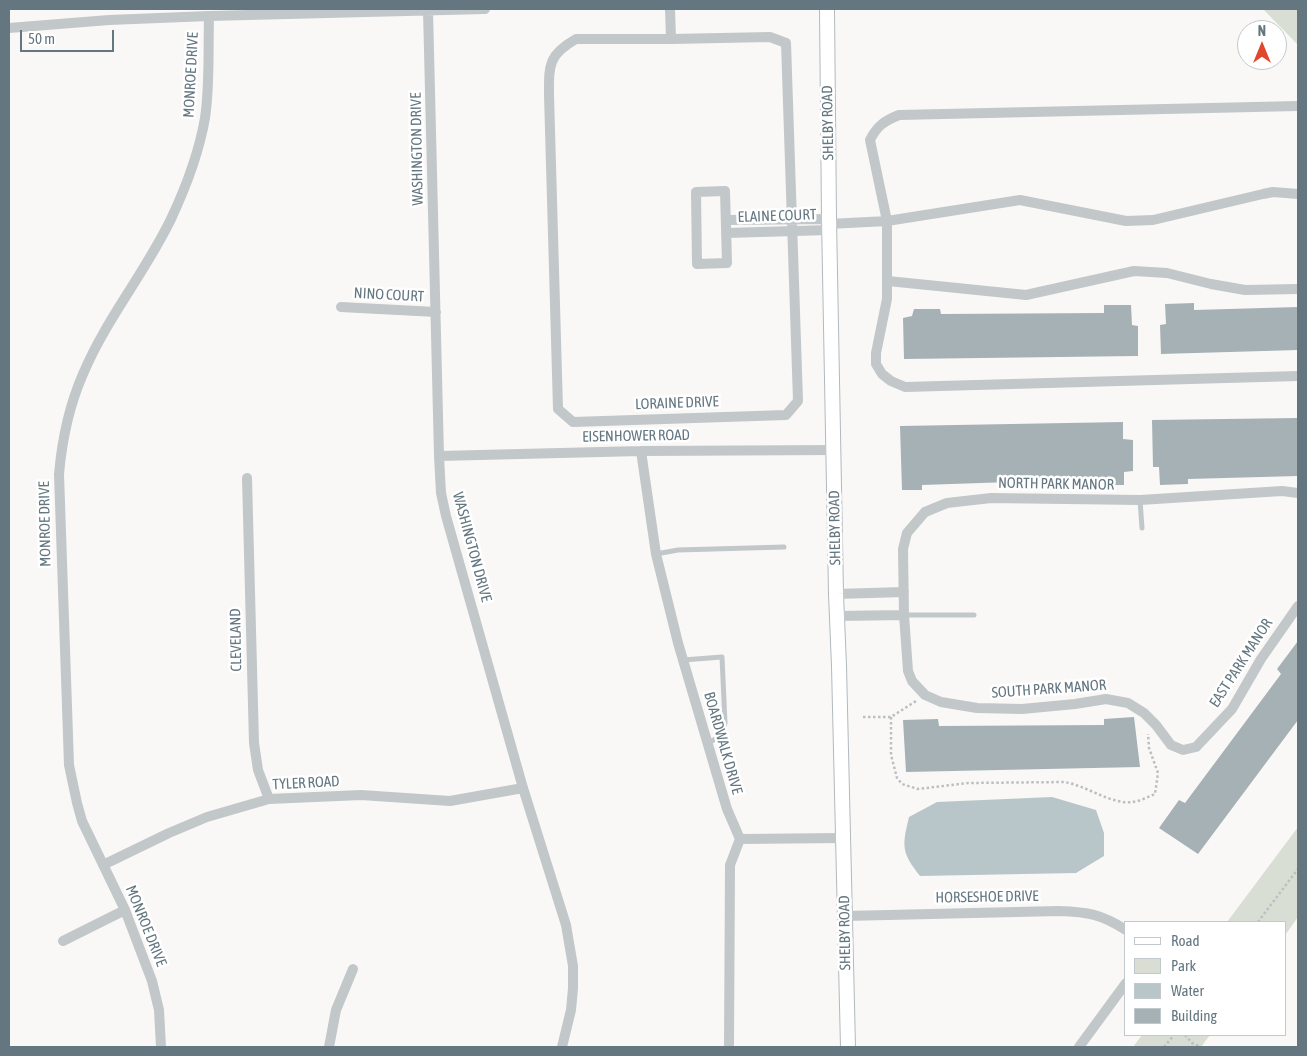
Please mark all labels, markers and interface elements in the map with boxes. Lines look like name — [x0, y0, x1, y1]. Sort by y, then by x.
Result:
scale bar — [22, 20, 116, 52]
north arrow — [1237, 20, 1287, 70]
text: N — [1258, 23, 1266, 39]
text: 50 m — [28, 30, 55, 47]
street label: MONROE DRIVE — [180, 32, 202, 118]
street label: SHELBY ROAD — [818, 85, 838, 161]
street label: WASHINGTON DRIVE — [407, 92, 427, 206]
street label: ELAINE COURT — [737, 206, 817, 226]
street label: NINO COURT — [353, 284, 425, 306]
street label: LORAINE DRIVE — [635, 393, 719, 413]
street label: EISENHOWER ROAD — [582, 426, 690, 446]
street label: NORTH PARK MANOR — [998, 474, 1114, 494]
street label: MONROE DRIVE — [35, 481, 55, 567]
street label: WASHINGTON DRIVE — [449, 490, 495, 604]
street label: SHELBY ROAD — [825, 490, 845, 566]
street label: CLEVELAND — [226, 608, 246, 672]
street label: EAST PARK MANOR — [1206, 615, 1276, 711]
street label: SOUTH PARK MANOR — [991, 676, 1107, 702]
street label: BOARDWALK DRIVE — [700, 690, 746, 796]
street label: TYLER ROAD — [272, 772, 340, 794]
street label: MONROE DRIVE — [122, 883, 170, 969]
street label: HORSESHOE DRIVE — [935, 887, 1039, 907]
street label: SHELBY ROAD — [835, 895, 855, 971]
legend — [1124, 921, 1287, 1036]
text: Road — [1171, 932, 1200, 949]
text: Park — [1171, 957, 1196, 974]
text: Water — [1171, 982, 1204, 999]
text: Building — [1171, 1007, 1217, 1024]

